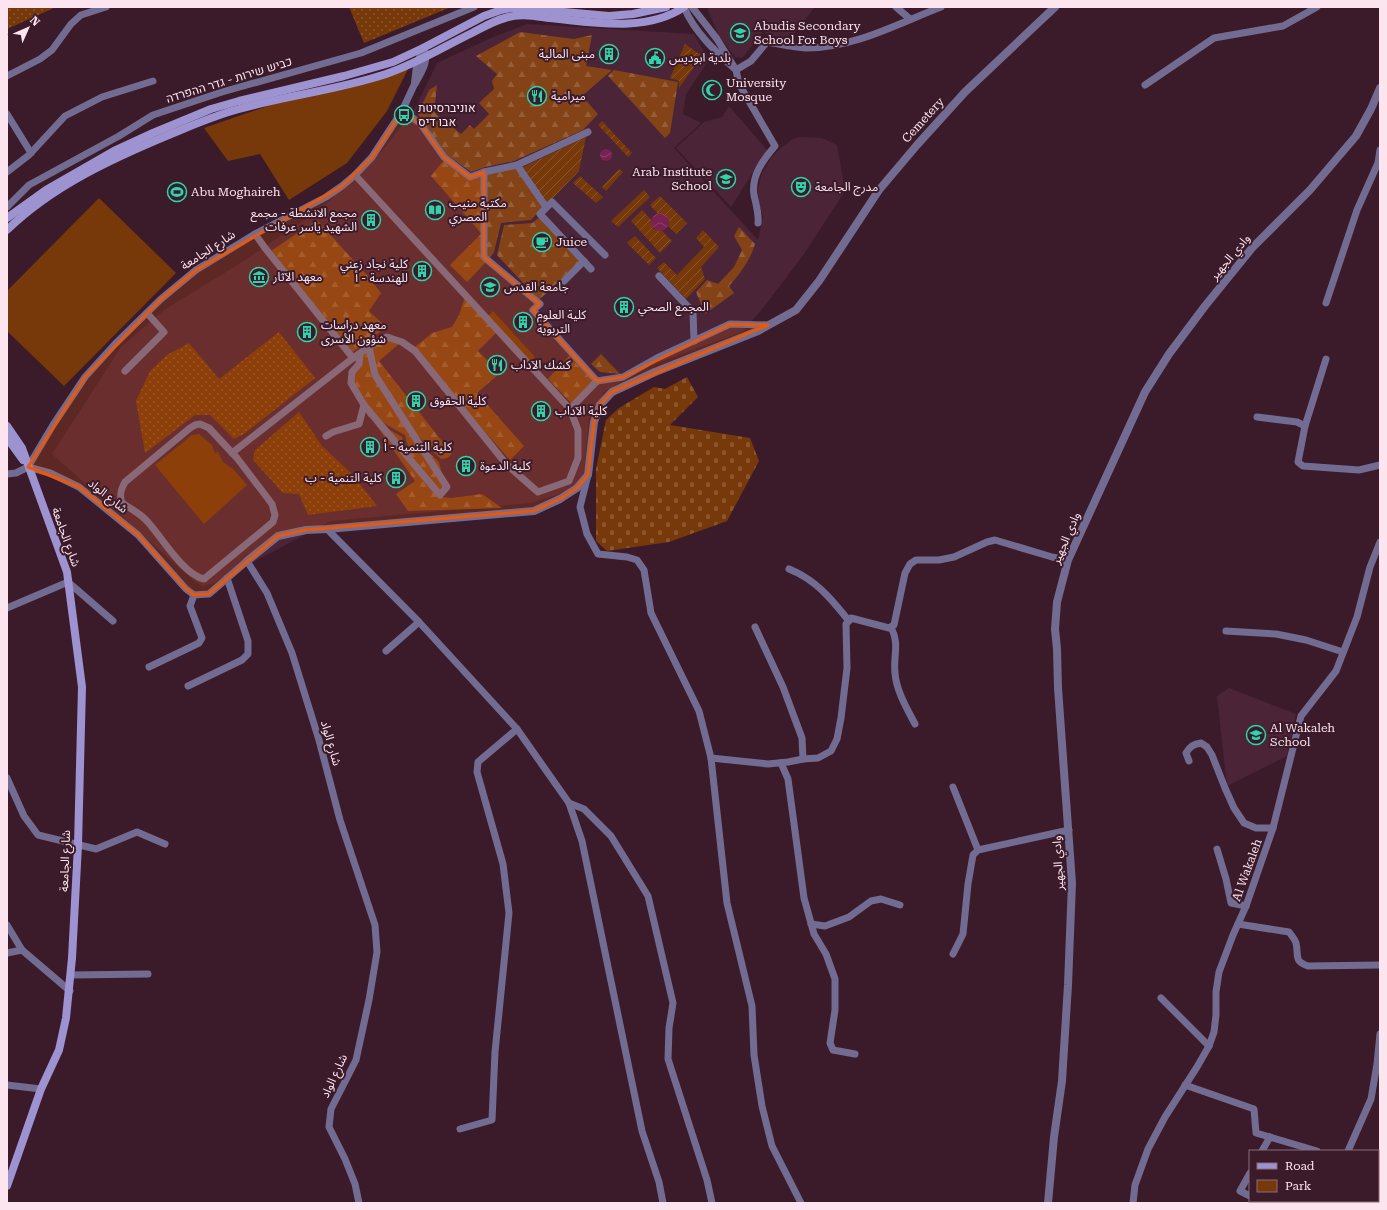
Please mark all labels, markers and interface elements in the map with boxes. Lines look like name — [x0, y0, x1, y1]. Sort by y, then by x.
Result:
north arrow — [8, 8, 48, 48]
text: N — [27, 14, 43, 29]
place label: Abudis Secondary School For Boys — [754, 19, 862, 47]
school or university icon: Abudis Secondary School For Boys — [729, 22, 751, 44]
building icon: مبنى المالية — [598, 43, 620, 65]
place label: مبنى المالية — [539, 47, 595, 61]
public building icon: بلدية ابوديس — [644, 47, 666, 69]
place label: بلدية ابوديس — [669, 51, 731, 65]
street label: כביש שירות - גדר ההפרדה — [164, 54, 294, 106]
place label: University Mosque — [726, 76, 787, 104]
mosque icon: University Mosque — [701, 79, 723, 101]
restaurant icon: ميرامية — [526, 85, 548, 107]
place label: ميرامية — [551, 89, 586, 103]
street label: Cemetery — [899, 94, 948, 145]
place label: אוניברסיטת אבו דיס — [418, 101, 476, 129]
bus stop icon: אוניברסיטת אבו דיס — [393, 104, 415, 126]
place label: Arab Institute School — [632, 165, 712, 193]
school or university icon: Arab Institute School — [715, 168, 737, 190]
theatre icon: مدرج الجامعة — [790, 176, 812, 198]
place label: مدرج الجامعة — [815, 180, 878, 196]
sports icon: Abu Moghaireh — [166, 181, 188, 203]
place label: Abu Moghaireh — [191, 185, 281, 199]
place label: مكتبة منيب المصري — [449, 196, 507, 227]
library icon: مكتبة منيب المصري — [424, 199, 446, 221]
place label: مجمع الانشطة - مجمع الشهيد ياسر عرفات — [250, 206, 357, 234]
building icon: مجمع الانشطة - مجمع الشهيد ياسر عرفات — [360, 209, 382, 231]
street label: شارع الجامعة — [178, 227, 239, 274]
cafe icon: Juice — [531, 231, 553, 253]
street label: وادي الجهير — [1206, 231, 1255, 285]
place label: Juice — [556, 235, 588, 249]
place label: كلية نجاد زعني للهندسة - أ — [340, 257, 409, 285]
building icon: كلية نجاد زعني للهندسة - أ — [411, 260, 433, 282]
museum icon: معهد الآثار — [248, 266, 270, 288]
place label: معهد الآثار — [272, 270, 322, 284]
school or university icon: جامعة القدس — [479, 276, 501, 298]
place label: جامعة القدس — [504, 280, 569, 294]
building icon: المجمع الصحي — [613, 296, 635, 318]
place label: المجمع الصحي — [638, 300, 709, 317]
place label: كلية العلوم التربوية — [537, 308, 587, 336]
building icon: كلية العلوم التربوية — [512, 311, 534, 333]
place label: معهد دراسات شؤون الأسرى — [321, 318, 387, 346]
building icon: معهد دراسات شؤون الأسرى — [296, 321, 318, 343]
restaurant icon: كشك الآداب — [486, 354, 508, 376]
place label: كشك الآداب — [511, 358, 572, 372]
building icon: كلية الحقوق — [405, 390, 427, 412]
place label: كلية الحقوق — [430, 394, 487, 408]
building icon: كلية الآداب — [530, 400, 552, 422]
place label: كلية الآداب — [555, 404, 608, 418]
building icon: كلية التنمية - أ — [359, 436, 381, 458]
place label: كلية التنمية - أ — [384, 439, 453, 454]
building icon: كلية الدعوة — [455, 455, 477, 477]
place label: كلية الدعوة — [480, 459, 532, 473]
building icon: كلية التنمية - ب — [385, 467, 407, 489]
place label: كلية التنمية - ب — [305, 471, 383, 485]
street label: شارع الواد — [84, 476, 131, 518]
street label: شارع الجامعة — [47, 506, 83, 569]
street label: وادي الجهير — [1048, 510, 1086, 568]
street label: شارع الواد — [316, 719, 344, 768]
place label: Al Wakaleh School — [1270, 721, 1335, 749]
school or university icon: Al Wakaleh School — [1245, 724, 1267, 746]
street label: شارع الجامعة — [57, 830, 75, 892]
street label: وادي الجهير — [1050, 835, 1069, 892]
street label: Al Wakaleh — [1229, 837, 1265, 903]
street label: شارع الواد — [318, 1052, 352, 1101]
legend — [1249, 1150, 1379, 1202]
text: Road — [1285, 1159, 1315, 1173]
text: Park — [1285, 1179, 1312, 1193]

